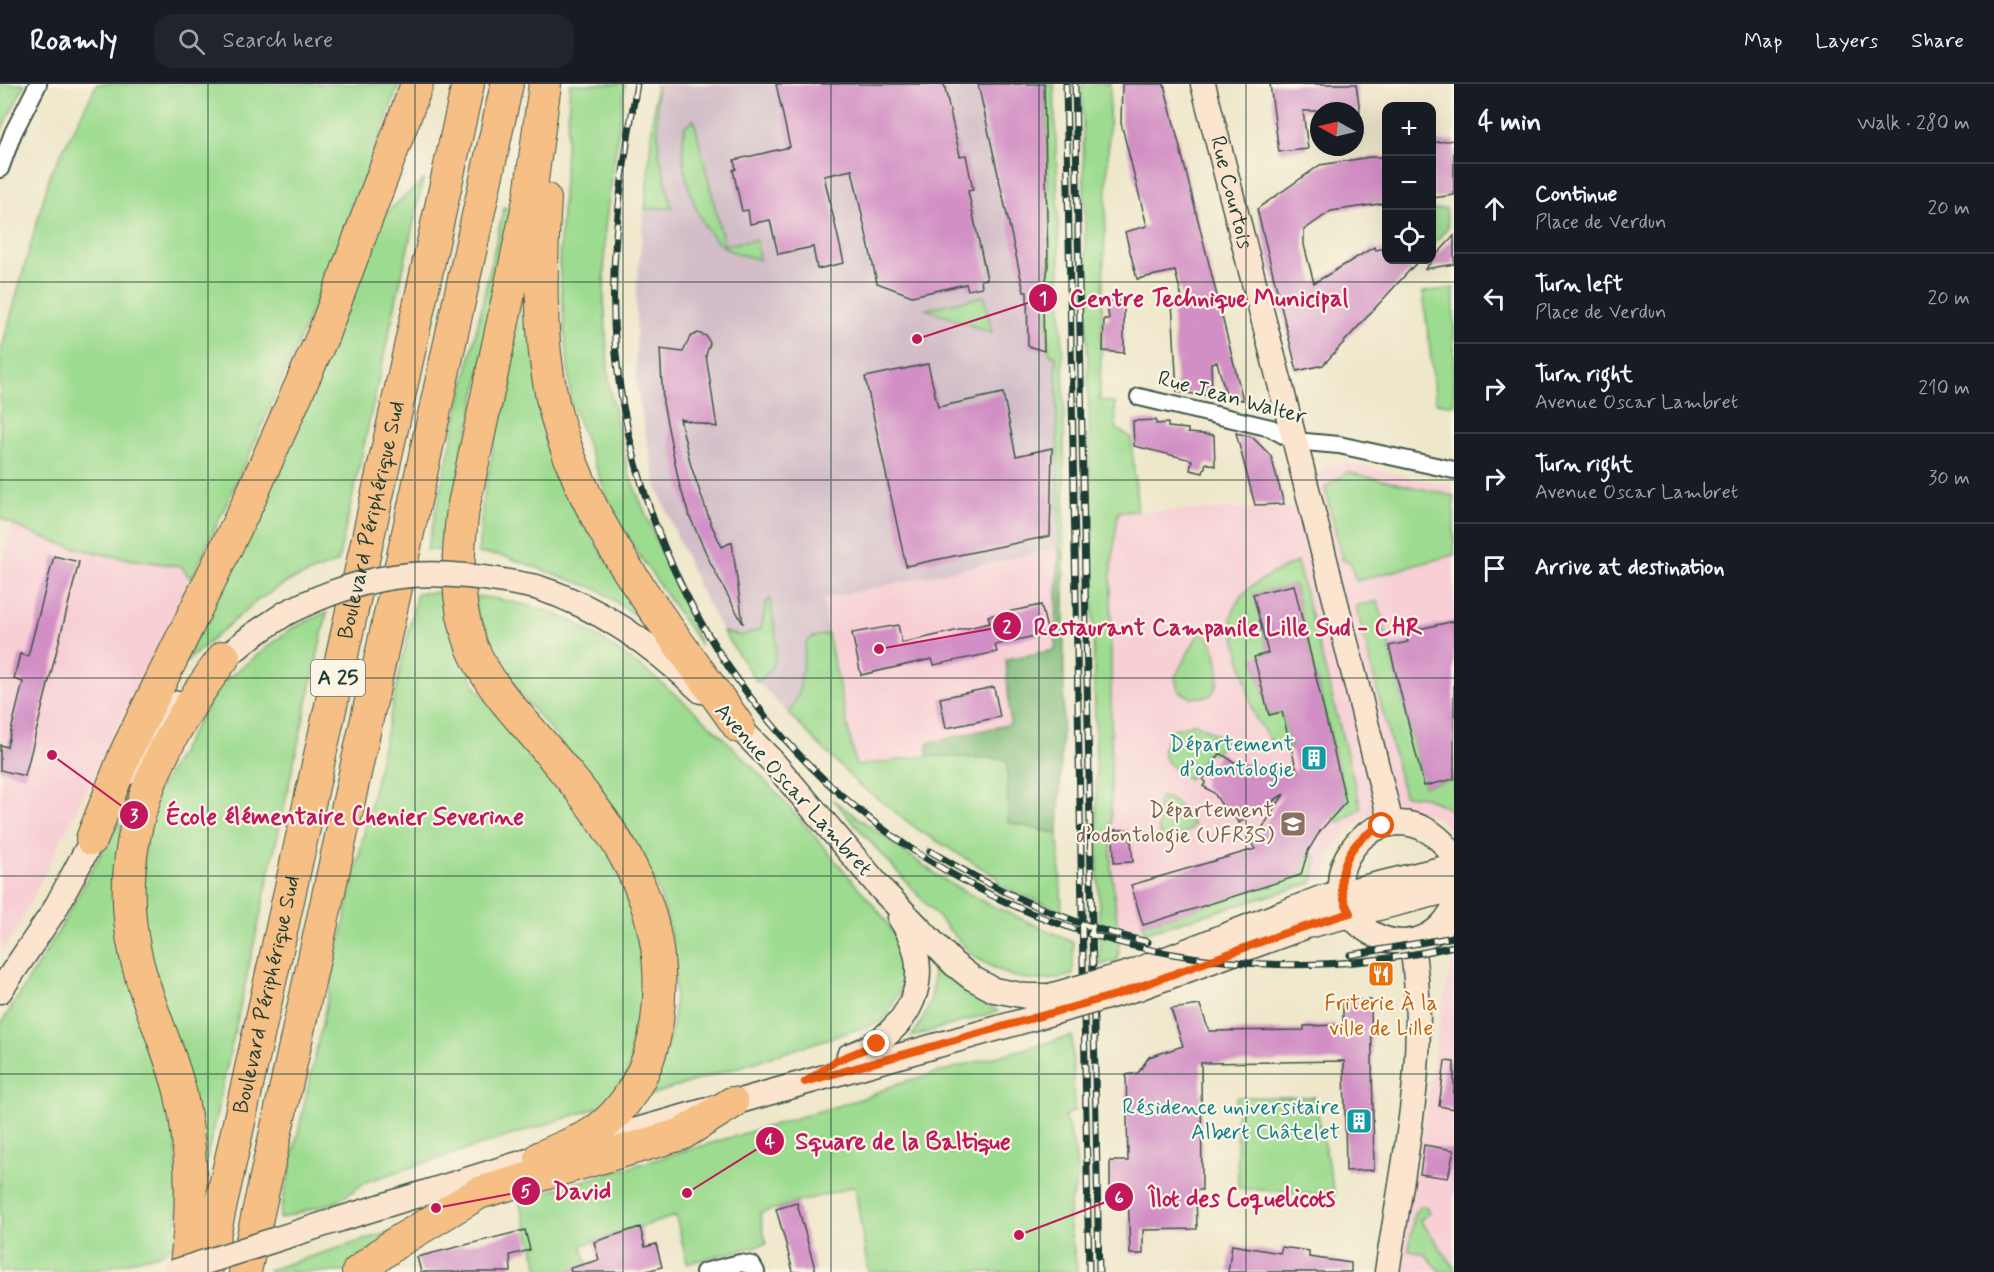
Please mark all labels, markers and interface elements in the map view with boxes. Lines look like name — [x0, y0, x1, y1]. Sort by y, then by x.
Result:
search box — [154, 14, 574, 68]
text: Roamly — [30, 23, 118, 60]
icon: search — [175, 25, 208, 58]
text: Search here — [223, 27, 333, 55]
text: Map — [1744, 27, 1782, 55]
text: Layers — [1815, 27, 1878, 55]
text: Share — [1911, 27, 1964, 55]
north arrow — [1310, 102, 1364, 156]
map controls — [1382, 102, 1436, 264]
button: + — [1382, 102, 1436, 156]
text: 4 min — [1478, 106, 1541, 140]
text: Walk · 280 m — [1857, 110, 1970, 137]
street label: Rue Courtois — [1203, 133, 1259, 252]
button: − — [1382, 156, 1436, 210]
text: Continue — [1535, 181, 1617, 209]
icon: ahead — [1478, 192, 1511, 225]
text: 20 m — [1927, 195, 1970, 222]
text: Place de Verdun — [1535, 209, 1667, 236]
button: locate — [1382, 210, 1436, 264]
text: Turn left — [1535, 271, 1623, 299]
callout: Centre Technique Municipal — [1028, 277, 1359, 319]
icon: left — [1478, 282, 1511, 315]
text: Centre Technique Municipal — [1070, 284, 1348, 315]
text: 20 m — [1927, 285, 1970, 312]
text: 1 — [1039, 287, 1047, 311]
text: Place de Verdun — [1535, 299, 1667, 326]
text: Turn right — [1535, 361, 1633, 389]
street label: Rue Jean Walter — [1155, 365, 1310, 431]
icon: right — [1478, 372, 1511, 405]
text: 210 m — [1918, 375, 1970, 402]
text: Avenue Oscar Lambret — [1535, 389, 1738, 416]
street label: Boulevard Périphérique Sud — [332, 398, 412, 642]
text: Turn right — [1535, 451, 1633, 479]
icon: right — [1478, 462, 1511, 495]
text: 30 m — [1928, 465, 1970, 492]
text: Avenue Oscar Lambret — [1535, 479, 1738, 506]
icon: arrive — [1478, 552, 1511, 585]
text: Arrive at destination — [1535, 554, 1725, 582]
callout: Restaurant Campanile Lille Sud - CHR — [992, 605, 1434, 647]
text: Restaurant Campanile Lille Sud - CHR — [1034, 613, 1423, 644]
text: 2 — [1003, 615, 1012, 639]
road number: A 25 — [311, 660, 365, 696]
street label: Avenue Oscar Lambret — [708, 698, 878, 882]
place label: Département d’odontologie — [1169, 731, 1294, 787]
building icon: Département d’odontologie — [1299, 743, 1329, 773]
callout: École élémentaire Chenier Severine — [119, 794, 541, 836]
place label: Département d’odontologie (UFR3S) — [1076, 797, 1274, 853]
text: École élémentaire Chenier Severine — [166, 800, 524, 833]
text: 3 — [130, 804, 139, 828]
school or university icon: Département d’odontologie (UFR3S) — [1278, 809, 1308, 839]
route start — [1368, 812, 1394, 838]
street label: Boulevard Périphérique Sud — [227, 873, 307, 1116]
restaurant icon: Friterie À la ville de Lille — [1366, 959, 1396, 989]
place label: Friterie À la ville de Lille — [1324, 990, 1438, 1043]
route end — [863, 1030, 889, 1056]
place label: Résidence universitaire Albert Châtelet — [1122, 1094, 1340, 1147]
building icon: Résidence universitaire Albert Châtelet — [1344, 1106, 1374, 1136]
callout: Square de la Baltique — [755, 1120, 1022, 1162]
text: Square de la Baltique — [795, 1127, 1011, 1158]
text: 4 — [765, 1130, 776, 1154]
callout: David — [511, 1170, 623, 1212]
callout: Îlot des Coquelicots — [1104, 1176, 1347, 1218]
text: David — [553, 1177, 611, 1208]
text: 5 — [521, 1180, 532, 1204]
text: Îlot des Coquelicots — [1147, 1184, 1336, 1215]
text: 6 — [1114, 1186, 1124, 1210]

